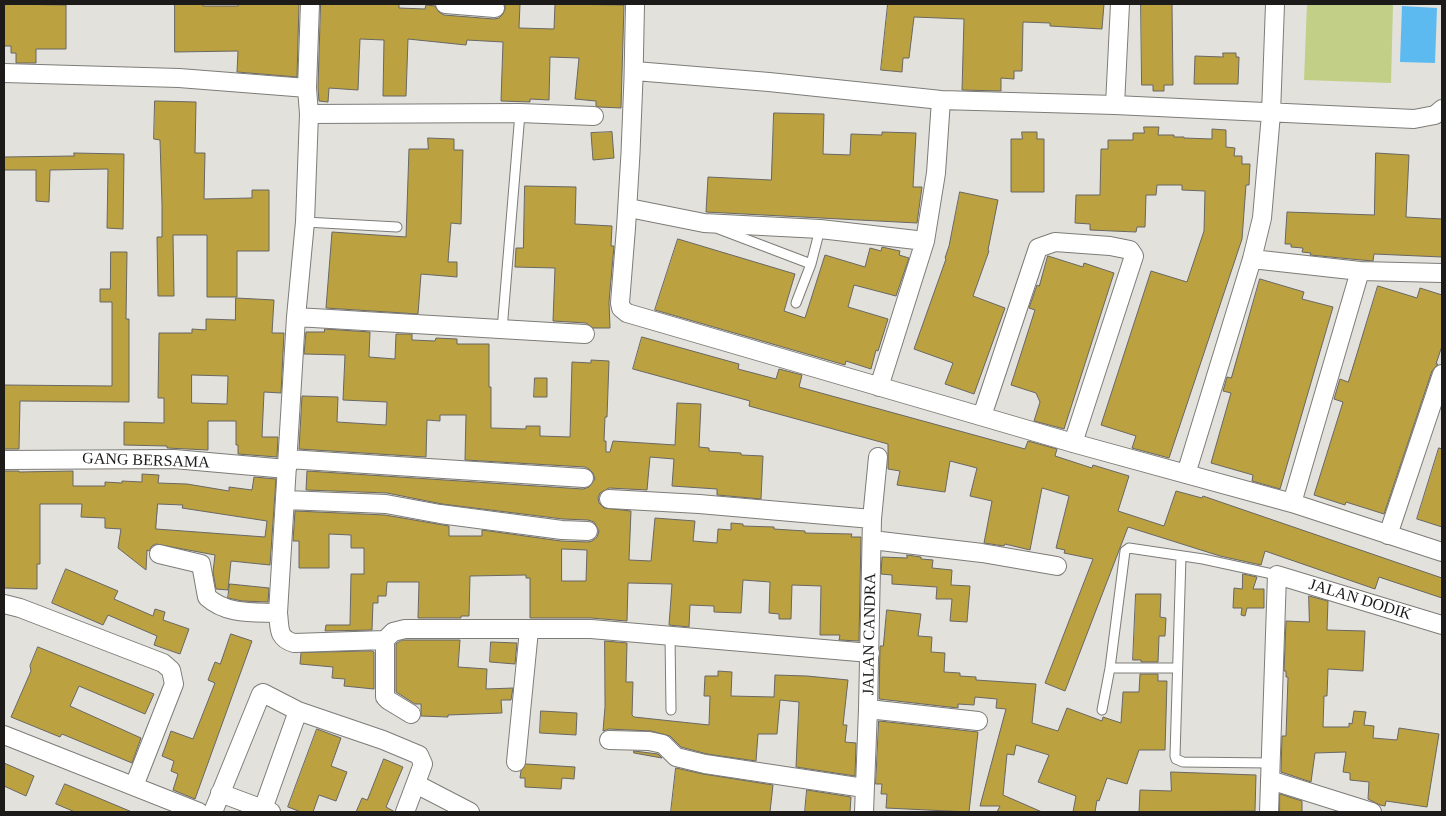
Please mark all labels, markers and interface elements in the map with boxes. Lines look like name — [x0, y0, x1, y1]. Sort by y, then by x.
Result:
street label: GANG BERSAMA — [82, 449, 210, 473]
street label: JALAN CANDRA — [859, 573, 881, 695]
street label: JALAN DODIK — [1306, 575, 1414, 625]

